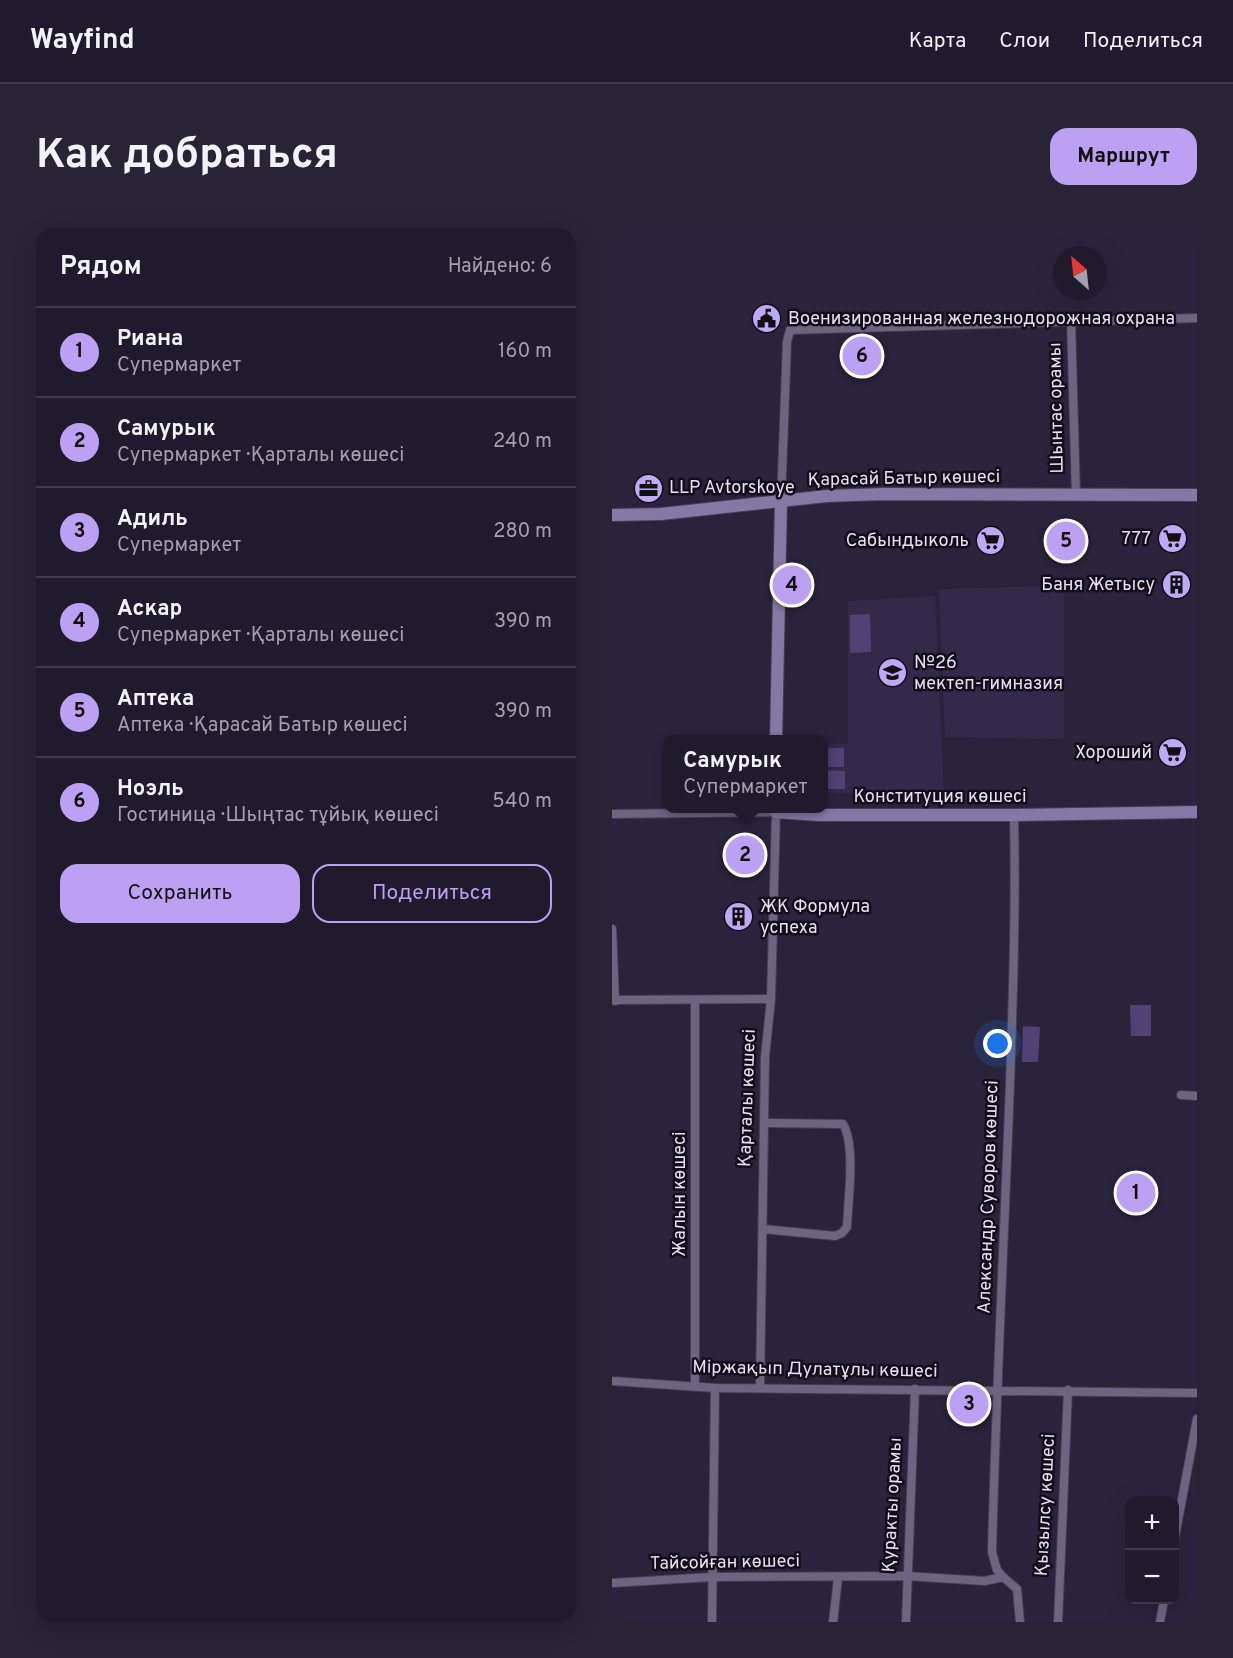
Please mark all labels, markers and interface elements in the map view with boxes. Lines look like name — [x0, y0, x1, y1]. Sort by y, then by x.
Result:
text: Wayfind — [30, 23, 135, 59]
text: Карта — [909, 28, 966, 55]
text: Слои — [999, 28, 1050, 55]
text: Поделиться — [1083, 28, 1203, 55]
button: Маршрут — [1050, 128, 1197, 185]
text: Как добраться — [36, 130, 338, 183]
north arrow — [1053, 246, 1107, 300]
text: Рядом — [60, 251, 142, 284]
text: Найдено: 6 — [448, 254, 552, 280]
public building icon: Военизированная железнодорожная охрана — [751, 303, 783, 335]
place label: Военизированная железнодорожная охрана — [788, 308, 1175, 331]
text: Риана — [117, 326, 183, 353]
pin: 6 — [842, 334, 882, 378]
text: 1 — [76, 339, 84, 365]
text: 160 m — [498, 339, 552, 365]
street label: Шынтас орамы — [1044, 342, 1070, 474]
text: Супермаркет — [117, 353, 241, 379]
text: Самурык — [117, 416, 216, 443]
text: 2 — [73, 429, 86, 455]
text: 240 m — [493, 429, 552, 455]
text: Супермаркет · Қарталы көшесі — [117, 443, 404, 469]
street label: Қарасай Батыр көшесі — [808, 466, 1000, 492]
office icon: LLP Avtorskoye — [632, 472, 664, 504]
place label: LLP Avtorskoye — [669, 477, 795, 500]
text: Адиль — [117, 506, 188, 533]
pin: 5 — [1046, 518, 1086, 564]
text: 3 — [74, 519, 86, 545]
text: 280 m — [493, 519, 552, 545]
supermarket icon: 777 — [1156, 523, 1188, 555]
supermarket icon: Сабындыколь — [974, 525, 1006, 557]
place label: 777 — [1122, 528, 1151, 551]
place label: Сабындыколь — [846, 530, 969, 553]
text: Супермаркет — [117, 533, 241, 559]
pin: 4 — [772, 562, 812, 608]
building icon: Баня Жетысу — [1160, 569, 1192, 601]
place label: Баня Жетысу — [1041, 574, 1155, 597]
text: Аскар — [117, 596, 182, 623]
text: 4 — [73, 609, 86, 635]
text: 390 m — [494, 609, 552, 635]
text: Супермаркет · Қарталы көшесі — [117, 623, 404, 649]
place label: №26 мектеп-гимназия — [914, 652, 1063, 696]
school or university icon: №26 мектеп-гимназия — [877, 657, 909, 689]
text: Аптека — [117, 686, 194, 713]
text: 5 — [73, 699, 86, 725]
text: 390 m — [494, 699, 552, 725]
text: Аптека · Қарасай Батыр көшесі — [117, 713, 408, 739]
popup — [663, 735, 828, 813]
supermarket icon: Хороший — [1157, 737, 1189, 769]
place label: Хороший — [1075, 742, 1152, 765]
text: Самурык — [683, 748, 782, 775]
text: Супермаркет — [683, 775, 808, 801]
text: Ноэль — [117, 776, 184, 803]
street label: Конституция көшесі — [853, 786, 1027, 809]
text: 6 — [73, 789, 86, 815]
text: 540 m — [492, 789, 552, 815]
text: Гостиница · Шыңтас тұйық көшесі — [117, 803, 439, 829]
pin: 2 — [726, 832, 764, 878]
button: Сохранить — [60, 864, 300, 923]
button: Поделиться — [312, 864, 552, 923]
place label: ЖК Формула успеха — [760, 896, 870, 940]
building icon: ЖК Формула успеха — [723, 901, 755, 933]
street label: Қарталы көшесі — [734, 1029, 762, 1167]
your location — [983, 1029, 1012, 1058]
street label: Александр Суворов көшесі — [973, 1080, 1005, 1314]
street label: Жалын көшесі — [669, 1131, 692, 1257]
pin: 1 — [1116, 1170, 1156, 1216]
street label: Міржақып Дулатұлы көшесі — [692, 1356, 938, 1384]
pin: 3 — [950, 1382, 988, 1426]
street label: Қызылсу көшесі — [1031, 1433, 1061, 1577]
street label: Қуракты орамы — [878, 1437, 908, 1573]
map controls — [1125, 1496, 1179, 1604]
button: + — [1125, 1496, 1179, 1550]
street label: Тайсойған көшесі — [650, 1550, 800, 1576]
button: − — [1125, 1550, 1179, 1604]

